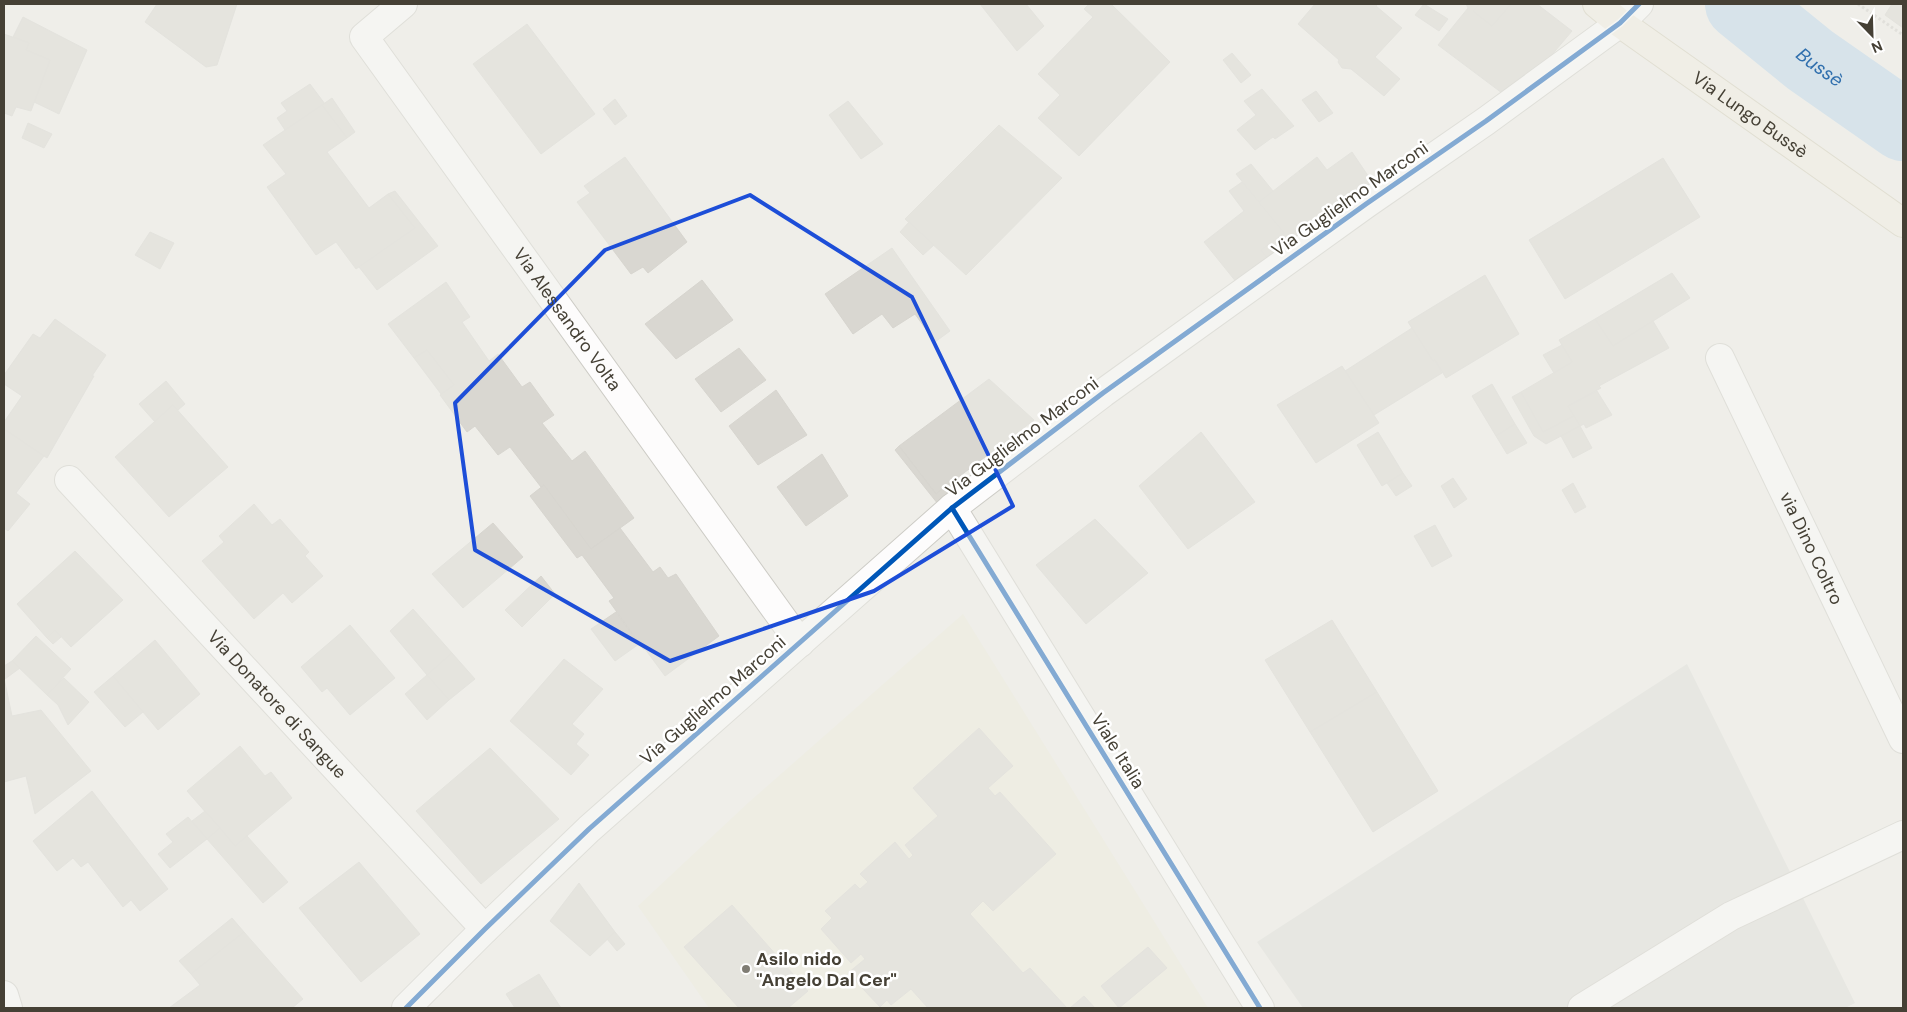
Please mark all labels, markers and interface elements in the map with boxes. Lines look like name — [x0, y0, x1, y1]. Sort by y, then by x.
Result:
north arrow — [1847, 10, 1897, 60]
text: N — [1869, 37, 1885, 57]
water label: Bussè — [1791, 42, 1849, 92]
street label: Via Lungo Bussè — [1688, 66, 1812, 164]
street label: Via Guglielmo Marconi — [1267, 136, 1433, 262]
street label: Via Alessandro Volta — [508, 243, 627, 396]
street label: Via Guglielmo Marconi — [941, 371, 1103, 503]
street label: via Dino Coltro — [1774, 488, 1849, 609]
street label: Via Donatore di Sangue — [202, 625, 352, 784]
street label: Via Guglielmo Marconi — [635, 630, 791, 770]
street label: Viale Italia — [1085, 709, 1151, 793]
place label: Asilo nido "Angelo Dal Cer" — [756, 947, 897, 992]
marker: Asilo nido "Angelo Dal Cer" — [740, 963, 752, 975]

